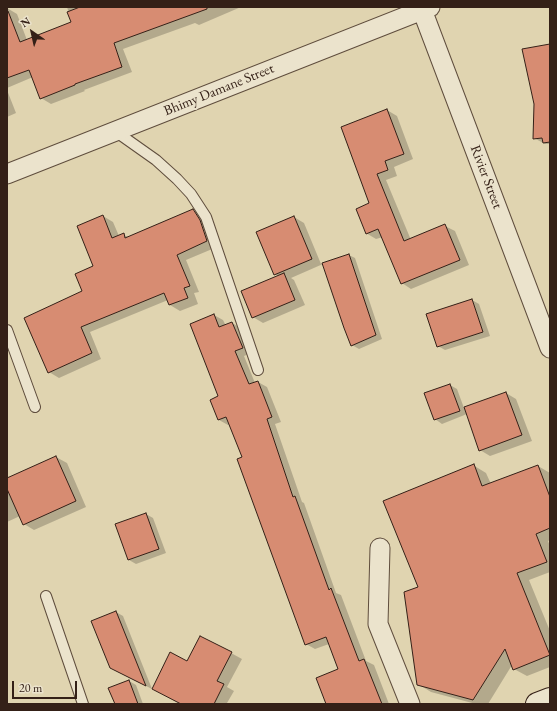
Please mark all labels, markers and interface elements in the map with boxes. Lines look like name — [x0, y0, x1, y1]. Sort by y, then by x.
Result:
north arrow — [12, 12, 52, 52]
text: N — [18, 14, 33, 30]
street label: Bhimy Damane Street — [162, 60, 276, 120]
street label: Rivier Street — [466, 143, 506, 211]
scale bar — [14, 673, 79, 699]
text: 20 m — [19, 680, 42, 696]

